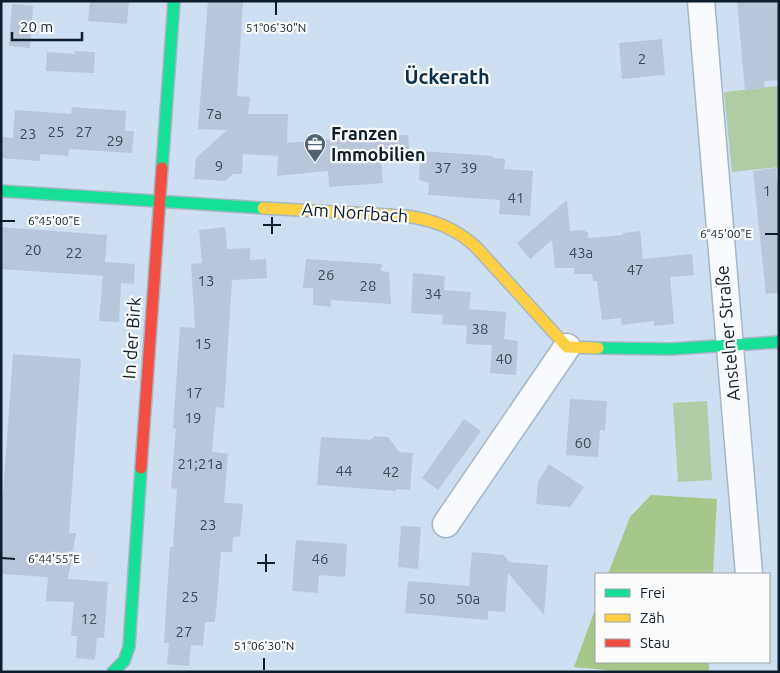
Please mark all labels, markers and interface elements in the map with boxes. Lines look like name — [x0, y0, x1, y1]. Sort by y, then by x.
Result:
scale bar — [12, 10, 82, 42]
text: 20 m — [20, 18, 53, 35]
text: 51°06'30"N — [246, 21, 306, 34]
house number: 2 — [638, 50, 646, 67]
district label: Ückerath — [404, 65, 490, 88]
house number: 7a — [206, 105, 222, 122]
house number: 25 — [48, 123, 64, 140]
house number: 27 — [76, 123, 92, 140]
place label: Franzen Immobilien — [331, 123, 425, 164]
house number: 23 — [20, 125, 36, 142]
house number: 29 — [107, 132, 123, 149]
office icon: Franzen Immobilien — [303, 132, 327, 163]
house number: 9 — [215, 157, 223, 174]
house number: 37 — [435, 159, 451, 176]
house number: 39 — [461, 159, 477, 176]
house number: 1 — [763, 182, 771, 199]
house number: 41 — [508, 189, 524, 206]
street label: Am Norfbach — [301, 198, 409, 226]
text: 6°45'00"E — [28, 214, 80, 227]
text: 6°45'00"E — [700, 227, 752, 240]
house number: 20 — [25, 241, 41, 258]
house number: 22 — [66, 244, 82, 261]
house number: 43a — [569, 244, 593, 261]
house number: 47 — [627, 261, 643, 278]
street label: Anstelner Straße — [711, 264, 743, 402]
house number: 26 — [318, 266, 334, 283]
house number: 13 — [198, 272, 214, 289]
house number: 28 — [360, 277, 376, 294]
house number: 34 — [425, 285, 441, 302]
street label: In der Birk — [118, 296, 144, 380]
house number: 38 — [472, 320, 488, 337]
house number: 15 — [195, 335, 211, 352]
house number: 40 — [496, 350, 512, 367]
house number: 17 — [186, 384, 202, 401]
house number: 19 — [185, 409, 201, 426]
house number: 60 — [575, 434, 591, 451]
house number: 21;21a — [177, 455, 223, 472]
house number: 44 — [336, 462, 352, 479]
house number: 42 — [383, 463, 399, 480]
house number: 23 — [200, 516, 216, 533]
house number: 46 — [312, 550, 328, 567]
text: 6°44'55"E — [28, 552, 80, 565]
legend — [595, 573, 770, 663]
text: Frei — [640, 584, 665, 601]
house number: 25 — [182, 588, 198, 605]
house number: 50 — [419, 590, 435, 607]
house number: 50a — [456, 590, 480, 607]
text: Zäh — [640, 609, 665, 626]
house number: 12 — [81, 610, 97, 627]
house number: 27 — [176, 623, 192, 640]
text: Stau — [640, 634, 670, 651]
text: 51°06'30"N — [234, 639, 294, 652]

